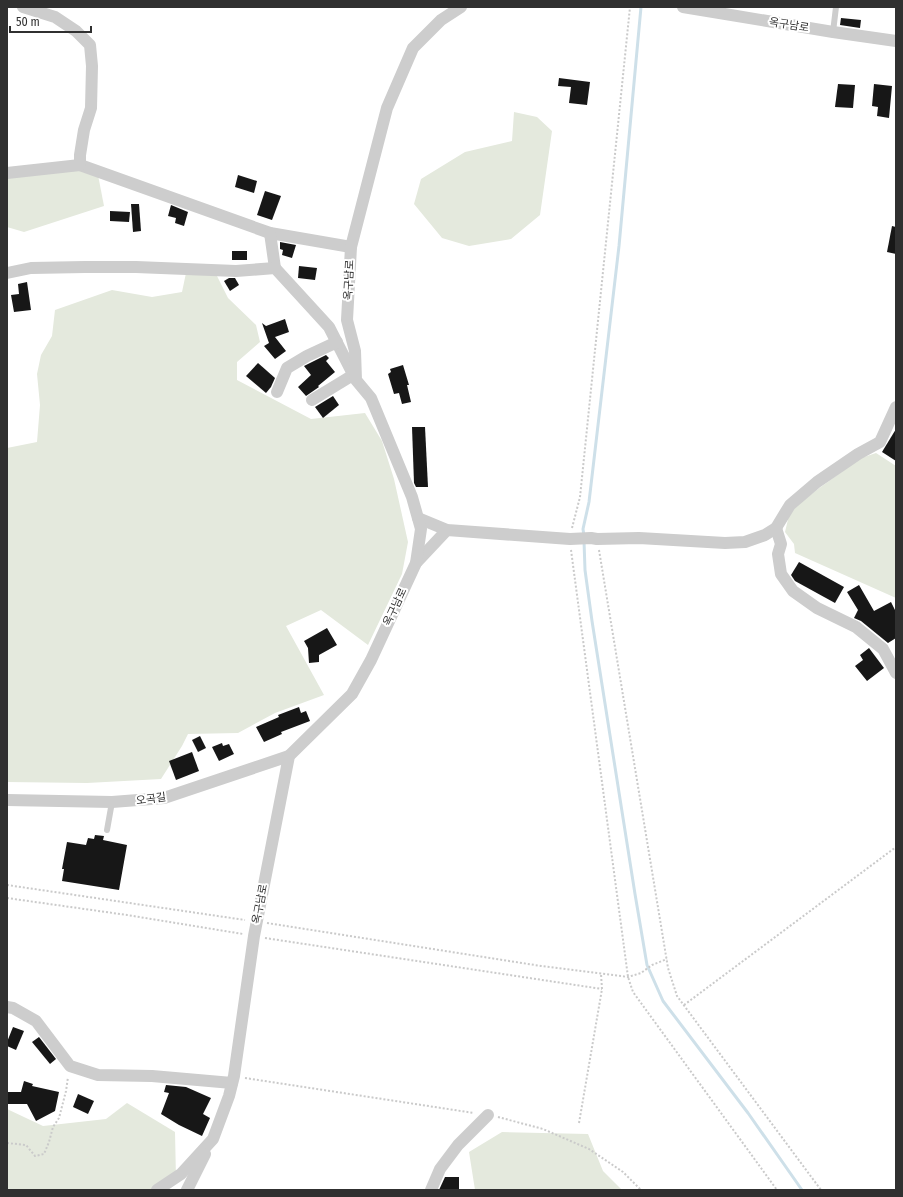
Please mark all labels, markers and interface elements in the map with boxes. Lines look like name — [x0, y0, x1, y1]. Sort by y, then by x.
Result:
scale bar — [10, 8, 91, 34]
text: 50 m — [16, 15, 40, 29]
street label: 옥구남로 — [768, 15, 810, 35]
street label: 옥구남로 — [341, 259, 357, 301]
street label: 옥구남로 — [381, 586, 409, 628]
street label: 오곡길 — [135, 790, 167, 808]
street label: 옥구남로 — [250, 883, 270, 925]

